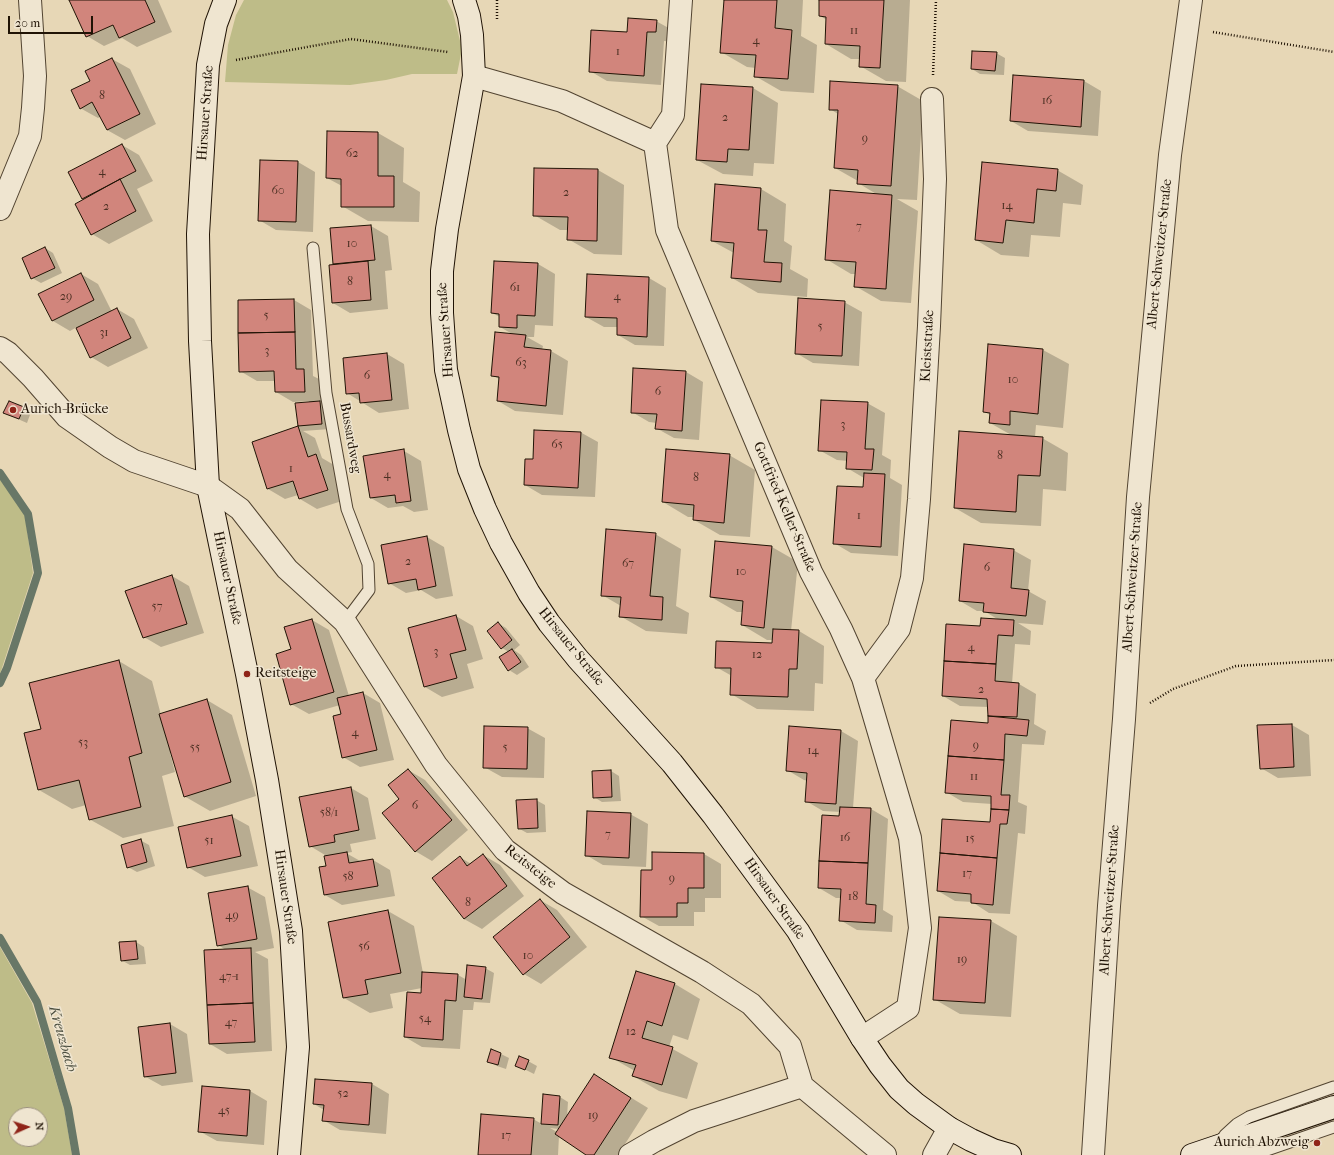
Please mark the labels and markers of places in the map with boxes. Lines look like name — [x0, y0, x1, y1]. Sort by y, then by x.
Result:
place label: Aurich-Brücke — [21, 402, 108, 418]
marker: Aurich-Brücke — [8, 405, 18, 415]
place label: Reitsteige — [255, 666, 317, 682]
marker: Reitsteige — [242, 669, 252, 679]
place label: Aurich Abzweig — [1214, 1135, 1309, 1151]
marker: Aurich Abzweig — [1312, 1138, 1322, 1148]

